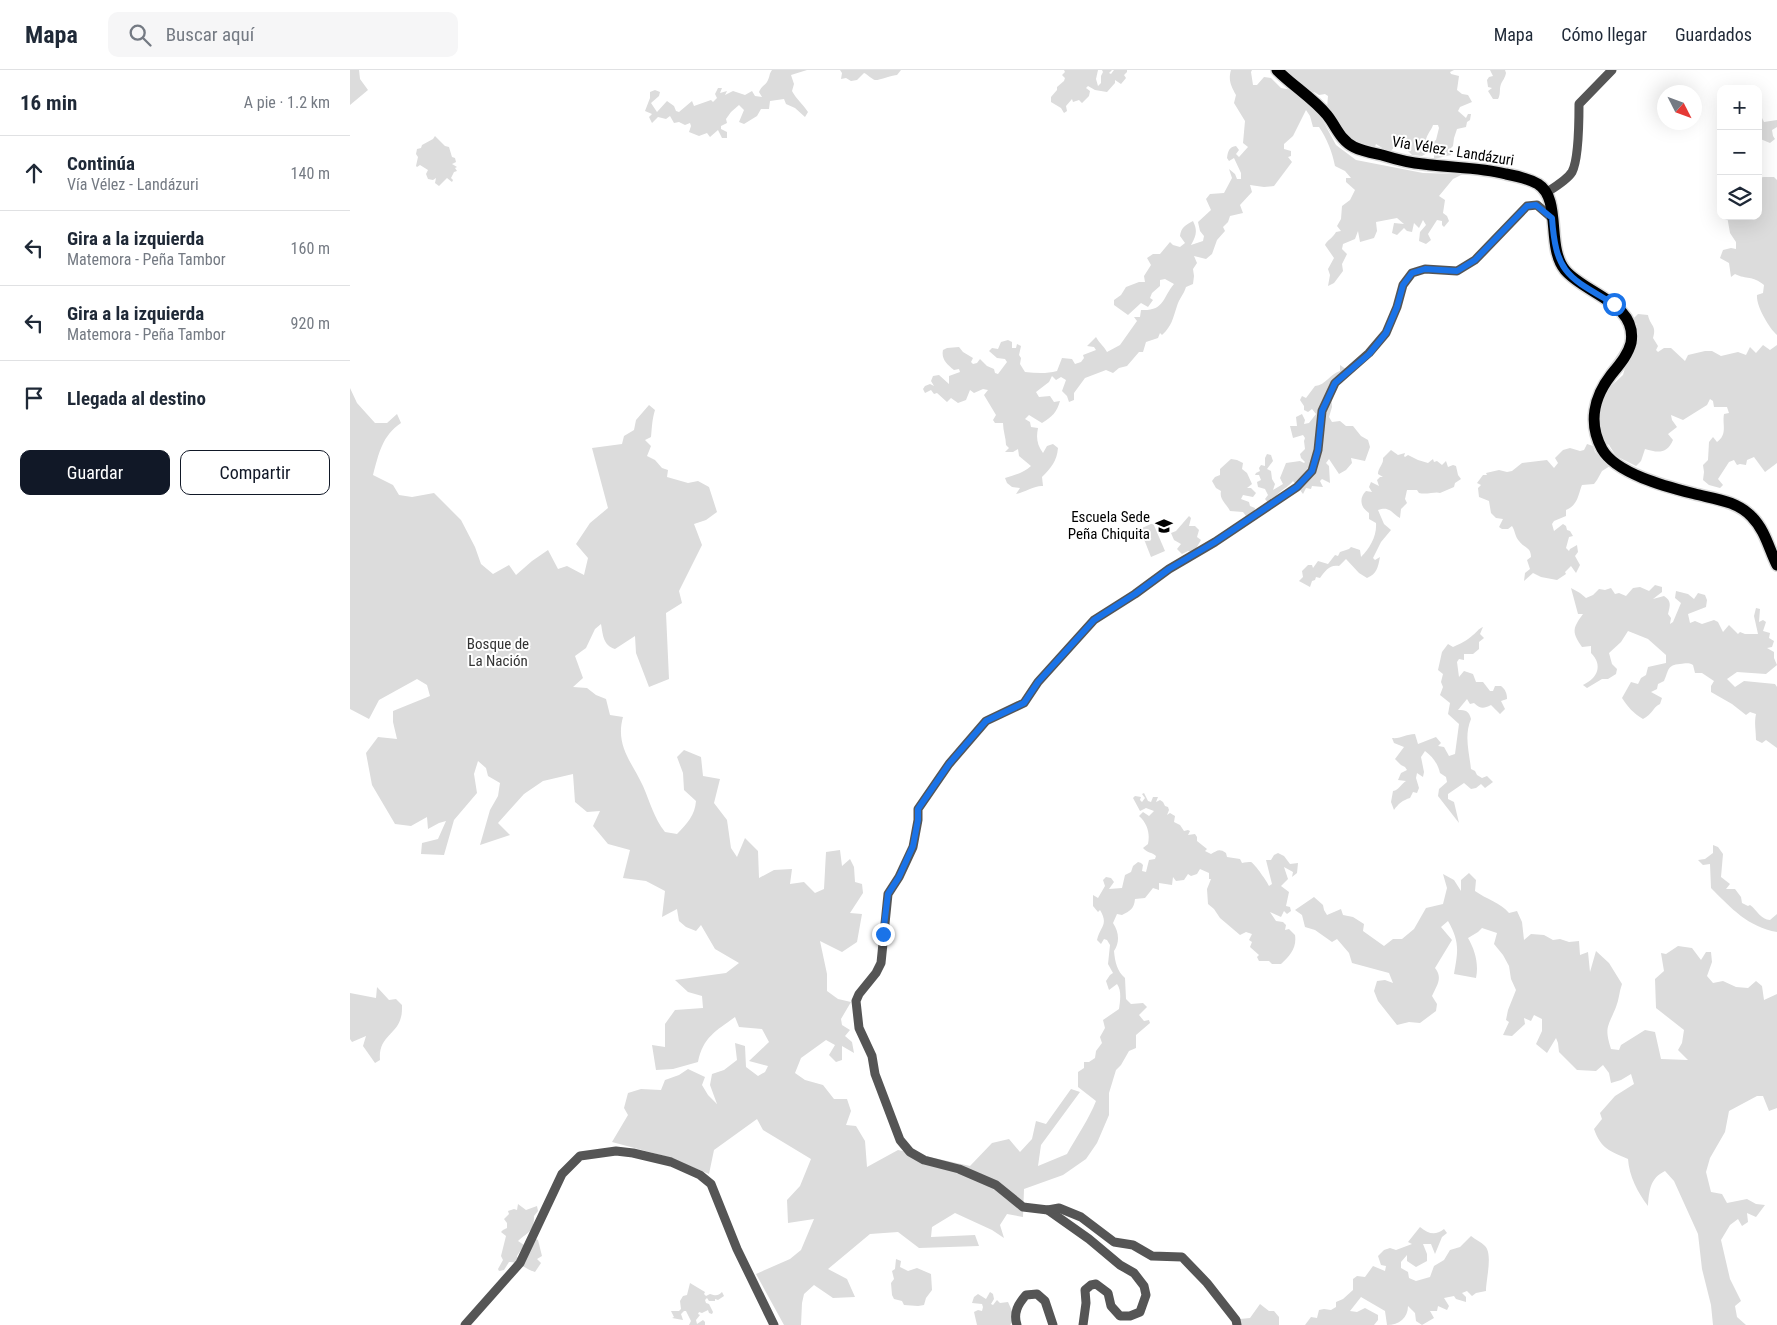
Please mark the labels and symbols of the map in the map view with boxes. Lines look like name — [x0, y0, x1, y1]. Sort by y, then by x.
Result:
north arrow — [1657, 85, 1702, 130]
street label: Vía Vélez - Landázuri — [1391, 132, 1515, 170]
route start — [1603, 293, 1626, 316]
place label: Escuela Sede Peña Chiquita — [1068, 508, 1150, 543]
school or university icon: Escuela Sede Peña Chiquita — [1154, 516, 1174, 536]
park label: Bosque de La Nación — [467, 635, 529, 670]
route end — [872, 923, 895, 946]

